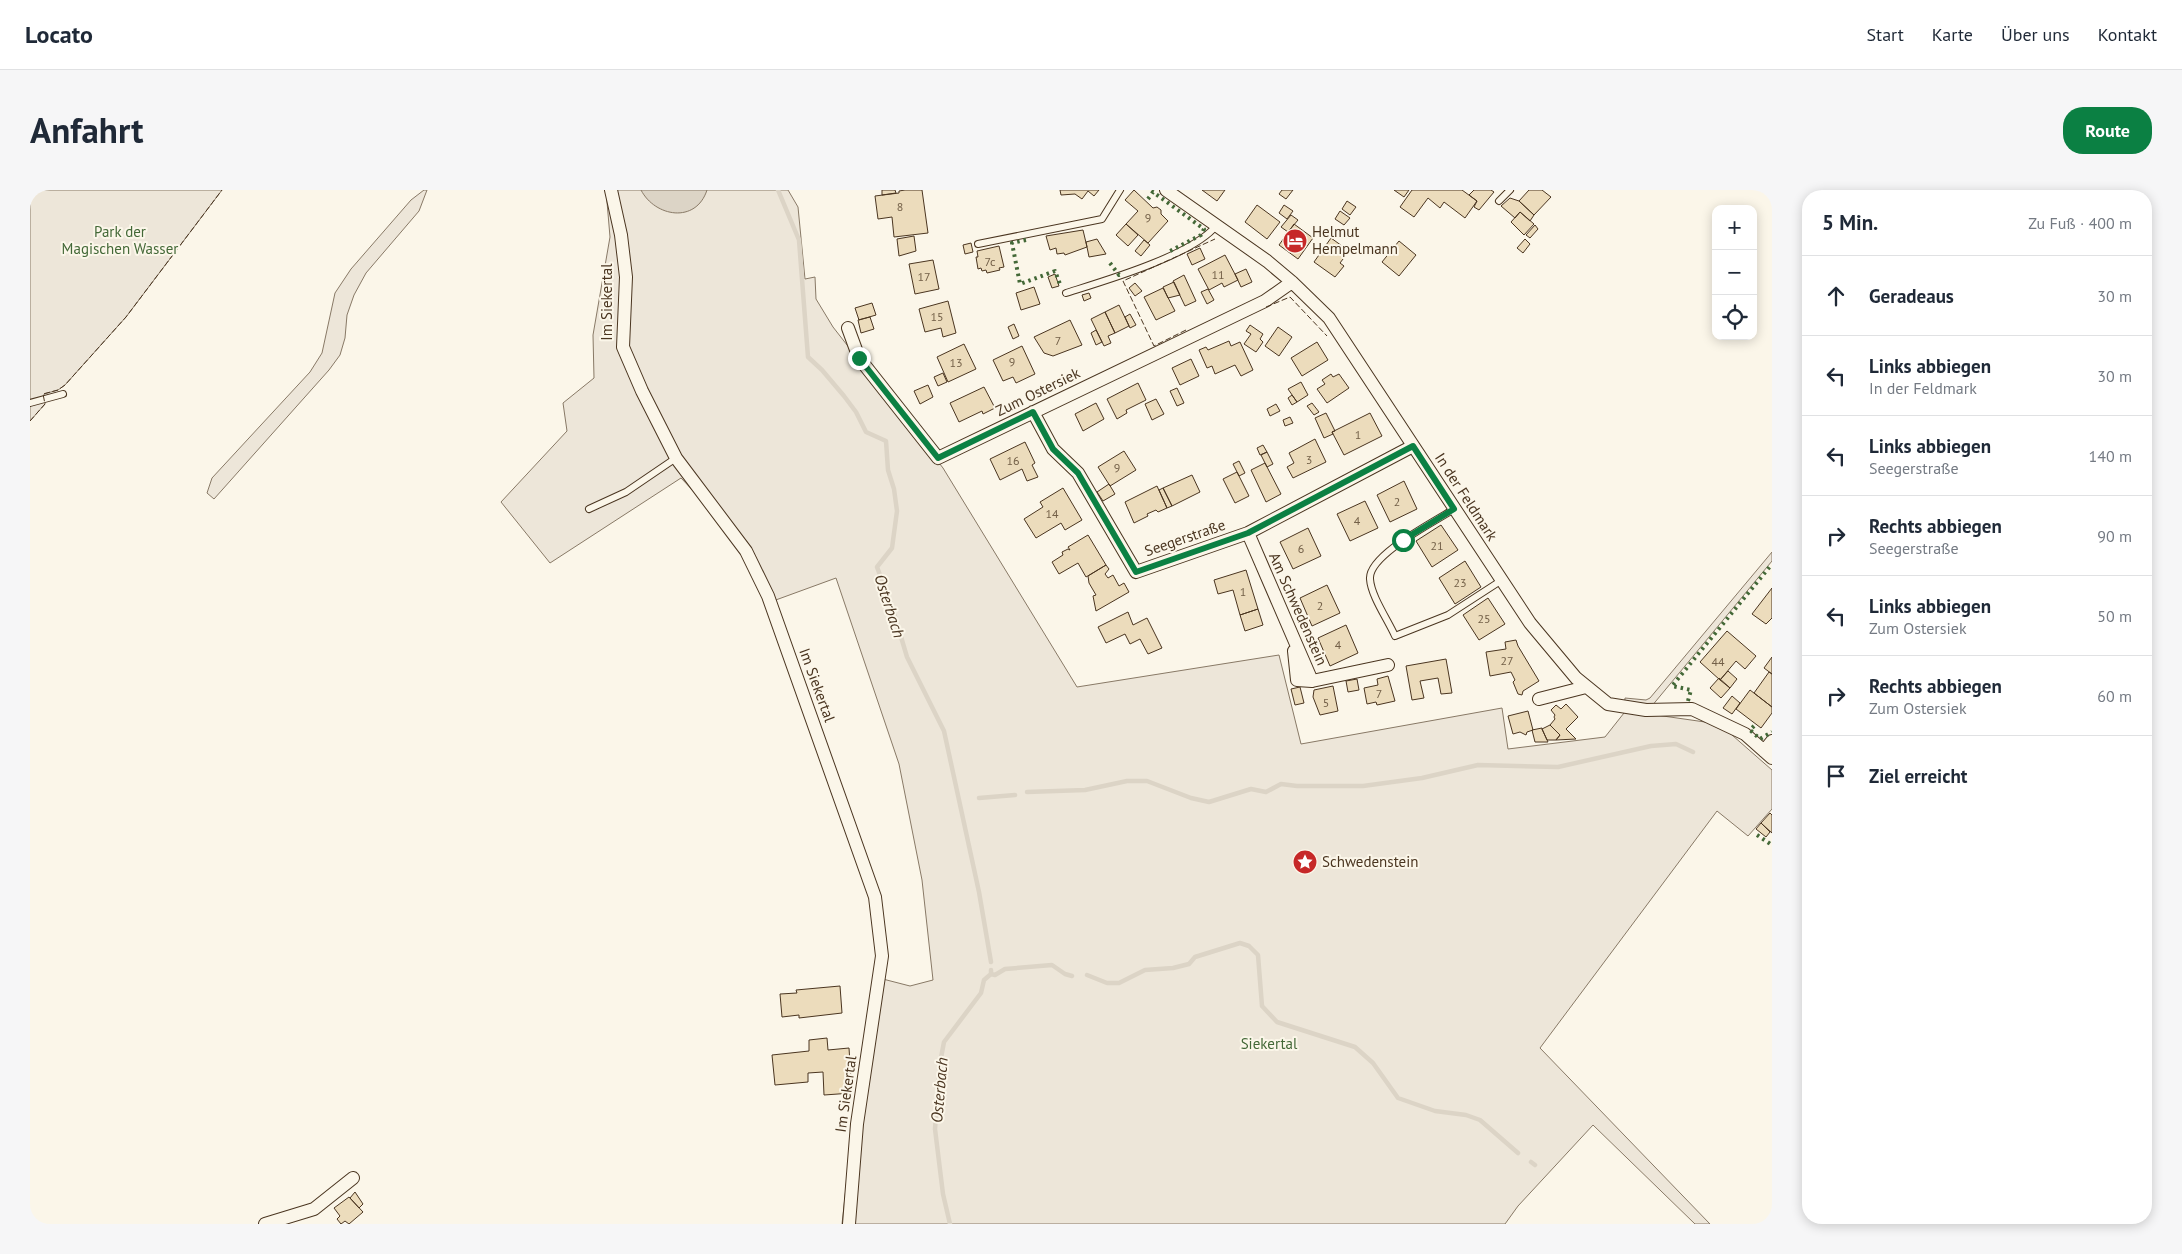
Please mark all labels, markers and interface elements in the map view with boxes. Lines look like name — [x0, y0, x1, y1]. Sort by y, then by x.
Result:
text: Locato — [25, 19, 93, 50]
text: Start — [1866, 23, 1904, 46]
text: Karte — [1932, 23, 1973, 46]
text: Über uns — [2001, 23, 2070, 46]
text: Kontakt — [2098, 23, 2157, 46]
text: Anfahrt — [30, 107, 143, 153]
button: Route — [2063, 107, 2152, 154]
house number: 8 — [897, 199, 903, 214]
map controls — [1712, 205, 1757, 340]
button: + — [1712, 205, 1757, 250]
text: 5 Min. — [1822, 209, 1878, 236]
house number: 9 — [1145, 210, 1151, 225]
text: Zu Fuß · 400 m — [2028, 213, 2132, 233]
park label: Park der Magischen Wasser — [62, 222, 178, 258]
place label: Helmut Hempelmann — [1312, 222, 1398, 258]
hotel icon: Helmut Hempelmann — [1282, 228, 1308, 254]
button: − — [1712, 250, 1757, 295]
house number: 7c — [984, 254, 996, 269]
street label: Im Siekertal — [597, 263, 616, 341]
house number: 11 — [1211, 267, 1225, 282]
house number: 17 — [917, 269, 931, 284]
icon: ahead — [1822, 282, 1850, 310]
text: Geradeaus — [1869, 284, 1954, 308]
text: 30 m — [2097, 286, 2132, 306]
button: locate — [1712, 295, 1757, 340]
house number: 15 — [930, 309, 944, 324]
house number: 7 — [1055, 333, 1061, 348]
route end — [848, 347, 871, 370]
house number: 9 — [1009, 354, 1015, 369]
text: Links abbiegen — [1869, 354, 1991, 378]
house number: 13 — [949, 355, 963, 370]
icon: left — [1822, 362, 1850, 390]
street label: Zum Ostersiek — [993, 363, 1084, 420]
text: 30 m — [2097, 366, 2132, 386]
text: In der Feldmark — [1869, 378, 1977, 398]
house number: 1 — [1355, 427, 1361, 442]
text: Links abbiegen — [1869, 434, 1991, 458]
icon: left — [1822, 442, 1850, 470]
text: 140 m — [2089, 446, 2132, 466]
street label: In der Feldmark — [1431, 449, 1502, 545]
house number: 3 — [1306, 452, 1312, 467]
house number: 16 — [1006, 453, 1020, 468]
text: Seegerstraße — [1869, 458, 1959, 478]
house number: 9 — [1114, 460, 1120, 475]
house number: 2 — [1394, 494, 1400, 509]
house number: 14 — [1045, 506, 1059, 521]
house number: 4 — [1354, 513, 1361, 528]
text: Rechts abbiegen — [1869, 514, 2002, 538]
street label: Seegerstraße — [1142, 515, 1228, 560]
icon: right — [1822, 522, 1850, 550]
text: 90 m — [2097, 526, 2132, 546]
route start — [1392, 529, 1415, 552]
house number: 21 — [1430, 538, 1444, 553]
text: Seegerstraße — [1869, 538, 1959, 558]
house number: 6 — [1298, 541, 1304, 556]
street label: Am Schwedenstein — [1265, 549, 1332, 668]
water label: Osterbach — [870, 572, 910, 640]
house number: 23 — [1453, 575, 1467, 590]
house number: 1 — [1240, 584, 1246, 599]
text: Links abbiegen — [1869, 594, 1991, 618]
house number: 2 — [1317, 598, 1323, 613]
icon: left — [1822, 602, 1850, 630]
text: 50 m — [2097, 606, 2132, 626]
house number: 25 — [1477, 611, 1491, 626]
text: Zum Ostersiek — [1869, 618, 1967, 638]
house number: 4 — [1335, 637, 1342, 652]
street label: Im Siekertal — [795, 645, 840, 725]
house number: 27 — [1500, 653, 1514, 668]
house number: 44 — [1711, 654, 1725, 669]
text: Rechts abbiegen — [1869, 674, 2002, 698]
icon: right — [1822, 682, 1850, 710]
house number: 7 — [1376, 686, 1382, 701]
text: 60 m — [2097, 686, 2132, 706]
house number: 5 — [1323, 695, 1329, 710]
text: Zum Ostersiek — [1869, 698, 1967, 718]
icon: arrive — [1822, 762, 1850, 790]
text: Ziel erreicht — [1869, 764, 1967, 788]
place icon: Schwedenstein — [1292, 849, 1318, 875]
place label: Schwedenstein — [1322, 852, 1418, 871]
park label: Siekertal — [1241, 1034, 1298, 1053]
street label: Im Siekertal — [831, 1054, 860, 1134]
water label: Osterbach — [926, 1056, 952, 1124]

